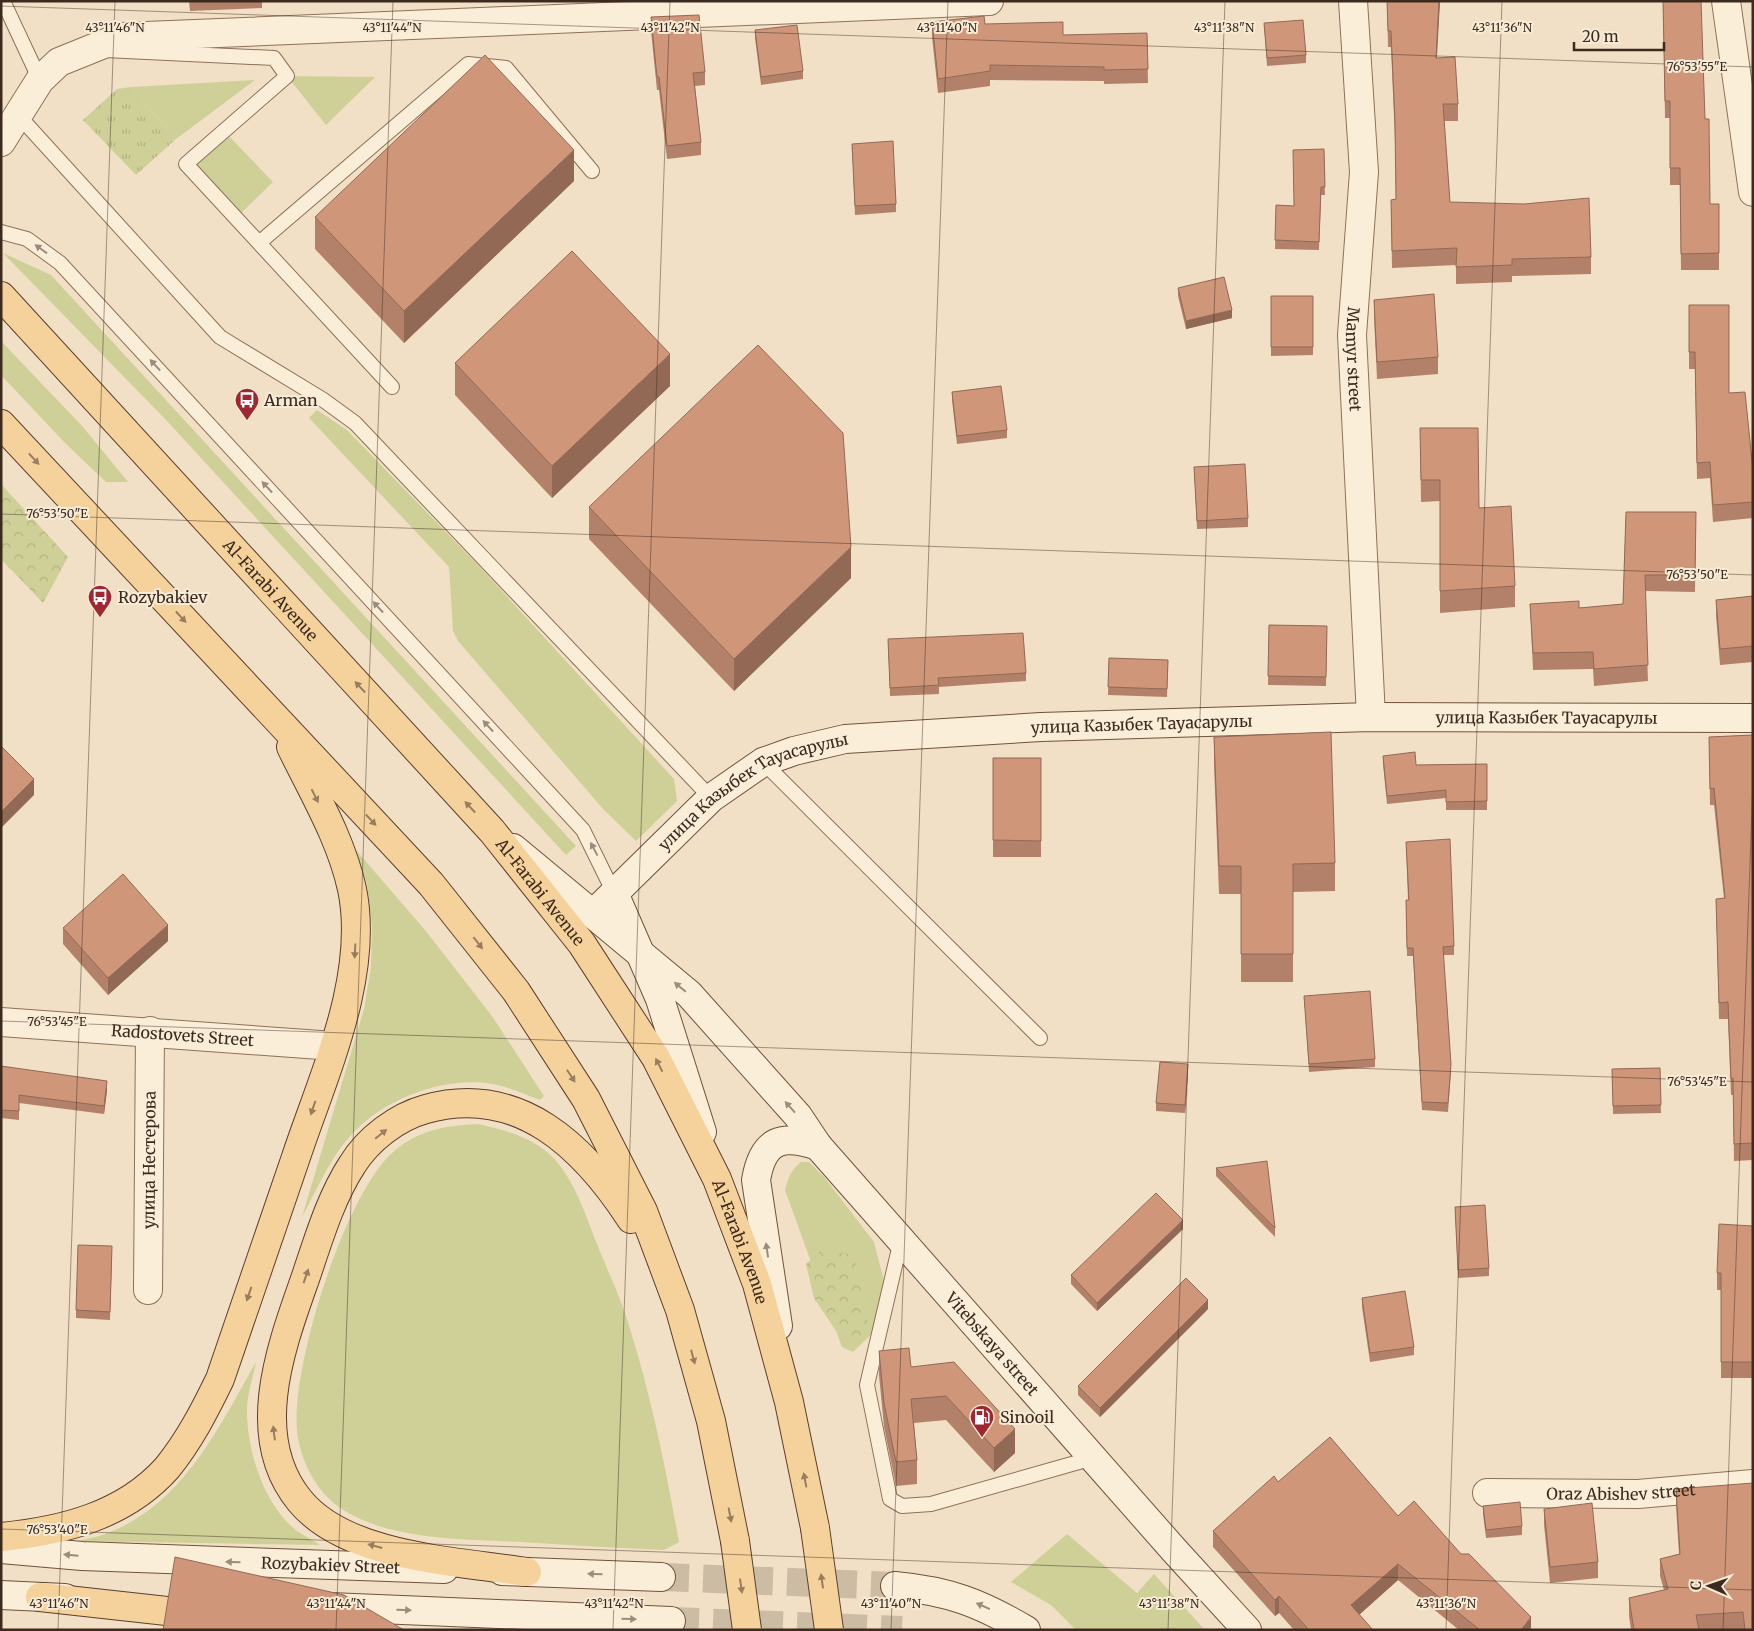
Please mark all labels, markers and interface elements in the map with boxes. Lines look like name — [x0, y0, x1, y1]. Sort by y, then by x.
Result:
text: 43°11'46"N — [85, 20, 145, 35]
text: 43°11'44"N — [362, 20, 422, 35]
text: 43°11'42"N — [640, 20, 700, 35]
text: 43°11'40"N — [917, 20, 978, 35]
text: 43°11'38"N — [1194, 20, 1255, 35]
text: 43°11'36"N — [1472, 20, 1533, 35]
scale bar — [1574, 20, 1664, 52]
text: 20 m — [1582, 27, 1619, 46]
text: 76°53'55"E — [1667, 59, 1728, 74]
one-way arrow — [34, 244, 48, 254]
street label: Mamyr street — [1342, 306, 1366, 413]
one-way arrow — [149, 358, 160, 371]
bus stop icon: Arman — [234, 387, 260, 421]
place label: Arman — [263, 390, 318, 410]
one-way arrow — [28, 453, 40, 465]
one-way arrow — [262, 481, 273, 494]
text: 76°53'50"E — [26, 506, 88, 521]
street label: Al-Farabi Avenue — [218, 534, 323, 645]
text: 76°53'50"E — [1666, 567, 1728, 582]
bus stop icon: Rozybakiev — [87, 584, 113, 618]
place label: Rozybakiev — [118, 587, 208, 607]
one-way arrow — [372, 601, 384, 613]
one-way arrow — [175, 610, 187, 622]
one-way arrow — [355, 681, 366, 694]
street label: улица Казыбек Тауасарулы — [1435, 707, 1658, 728]
street label: улица Казыбек Тауасарулы — [1030, 711, 1253, 738]
one-way arrow — [482, 721, 494, 733]
street label: улица Казыбек Тауасарулы — [654, 729, 850, 855]
one-way arrow — [311, 789, 319, 804]
one-way arrow — [464, 801, 476, 813]
one-way arrow — [365, 814, 377, 826]
street label: Al-Farabi Avenue — [491, 834, 589, 949]
one-way arrow — [590, 842, 598, 856]
one-way arrow — [472, 936, 483, 949]
one-way arrow — [350, 943, 358, 959]
one-way arrow — [674, 981, 687, 992]
text: 76°53'45"E — [27, 1014, 87, 1029]
street label: Radostovets Street — [110, 1020, 255, 1050]
one-way arrow — [655, 1057, 663, 1072]
one-way arrow — [566, 1069, 576, 1083]
text: 76°53'45"E — [1667, 1074, 1727, 1089]
street label: улица Нестерова — [138, 1090, 160, 1229]
one-way arrow — [309, 1100, 316, 1115]
one-way arrow — [784, 1101, 796, 1113]
one-way arrow — [374, 1129, 387, 1140]
street label: Al-Farabi Avenue — [708, 1176, 772, 1306]
one-way arrow — [762, 1241, 770, 1257]
one-way arrow — [302, 1268, 310, 1283]
one-way arrow — [245, 1287, 252, 1302]
street label: Vitebskaya street — [941, 1287, 1044, 1400]
one-way arrow — [690, 1349, 698, 1364]
fuel station icon: Sinooil — [969, 1404, 995, 1438]
place label: Sinooil — [1000, 1407, 1054, 1427]
one-way arrow — [270, 1425, 278, 1441]
one-way arrow — [801, 1471, 809, 1487]
street label: Oraz Abishev street — [1546, 1479, 1697, 1504]
one-way arrow — [726, 1507, 734, 1522]
text: 76°53'40"E — [26, 1522, 88, 1537]
one-way arrow — [368, 1541, 383, 1549]
one-way arrow — [63, 1551, 79, 1559]
street label: Rozybakiev Street — [261, 1552, 401, 1577]
one-way arrow — [225, 1558, 241, 1566]
north arrow — [1684, 1561, 1734, 1611]
one-way arrow — [587, 1570, 603, 1578]
one-way arrow — [818, 1573, 826, 1589]
one-way arrow — [737, 1578, 745, 1594]
text: С — [1687, 1581, 1705, 1591]
text: 43°11'46"N — [29, 1596, 89, 1611]
text: 43°11'44"N — [306, 1596, 366, 1611]
text: 43°11'42"N — [584, 1596, 644, 1611]
text: 43°11'40"N — [861, 1596, 922, 1611]
text: 43°11'38"N — [1139, 1596, 1200, 1611]
text: 43°11'36"N — [1416, 1596, 1477, 1611]
one-way arrow — [976, 1602, 990, 1610]
one-way arrow — [396, 1606, 412, 1614]
one-way arrow — [622, 1615, 638, 1623]

